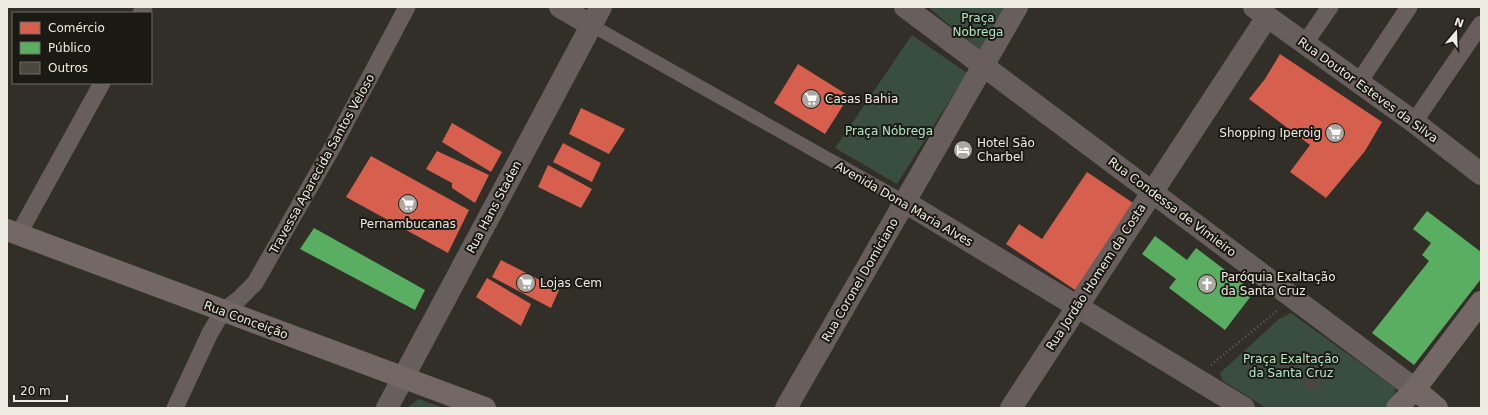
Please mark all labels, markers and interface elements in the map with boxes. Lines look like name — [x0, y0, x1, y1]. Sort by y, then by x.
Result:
park label: Praça Nobrega — [953, 11, 1003, 39]
legend — [12, 12, 152, 84]
north arrow — [1436, 12, 1476, 52]
text: N — [1453, 15, 1466, 31]
text: Comércio — [48, 21, 105, 35]
street label: Rua Doutor Esteves da Silva — [1295, 35, 1441, 145]
text: Público — [48, 41, 91, 55]
text: Outros — [48, 61, 88, 75]
street label: Travessa Aparecida Santos Veloso — [266, 72, 377, 257]
supermarket icon: Casas Bahia — [800, 88, 822, 110]
place label: Casas Bahia — [825, 92, 898, 106]
supermarket icon: Shopping Iperoig — [1324, 122, 1346, 144]
park label: Praça Nóbrega — [845, 124, 933, 138]
place label: Shopping Iperoig — [1219, 126, 1321, 140]
place label: Hotel São Charbel — [977, 136, 1035, 164]
hotel icon: Hotel São Charbel — [952, 139, 974, 161]
street label: Rua Condessa de Vimieiro — [1105, 154, 1239, 260]
street label: Rua Hans Staden — [464, 158, 524, 256]
street label: Avenida Dona Maria Alves — [833, 159, 975, 249]
supermarket icon: Pernambucanas — [397, 193, 419, 215]
street label: Rua Jordão Homem da Costa — [1043, 201, 1149, 353]
street label: Rua Coronel Domiciano — [819, 216, 901, 344]
place label: Pernambucanas — [360, 217, 456, 231]
place label: Paróquia Exaltação da Santa Cruz — [1221, 270, 1336, 298]
supermarket icon: Lojas Cem — [515, 272, 537, 294]
church icon: Paróquia Exaltação da Santa Cruz — [1196, 273, 1218, 295]
place label: Lojas Cem — [540, 276, 602, 290]
street label: Rua Conceição — [202, 298, 290, 342]
park label: Praça Exaltação da Santa Cruz — [1243, 352, 1339, 380]
scale bar — [14, 377, 67, 403]
text: 20 m — [20, 384, 51, 398]

